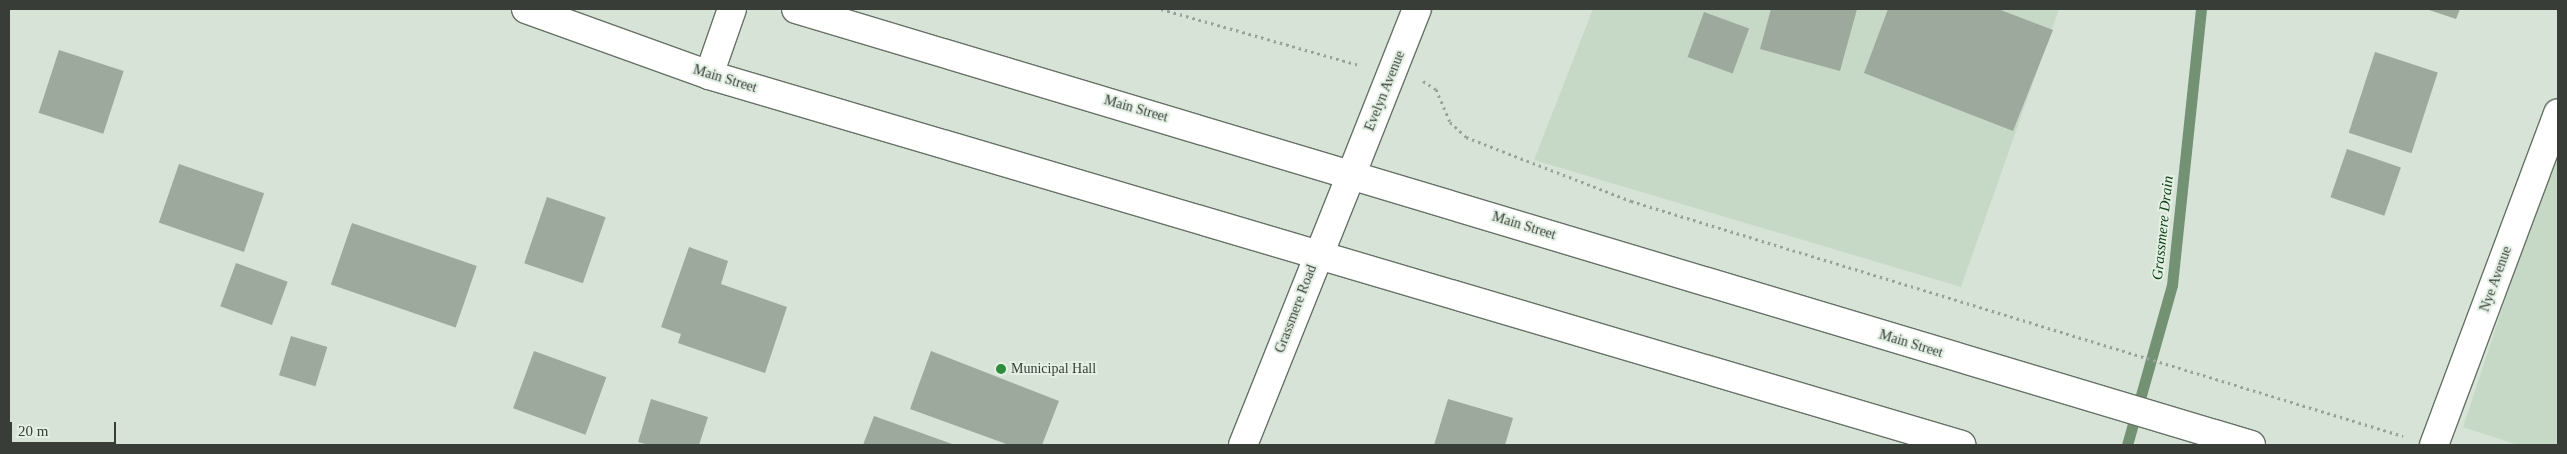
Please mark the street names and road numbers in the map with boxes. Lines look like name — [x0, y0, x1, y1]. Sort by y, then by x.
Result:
street label: Evelyn Avenue — [1361, 48, 1409, 134]
street label: Main Street — [691, 61, 759, 97]
street label: Main Street — [1102, 92, 1170, 126]
street label: Main Street — [1490, 208, 1558, 244]
street label: Nye Avenue — [2476, 244, 2516, 314]
street label: Grassmere Road — [1272, 263, 1320, 355]
street label: Main Street — [1877, 326, 1945, 362]

